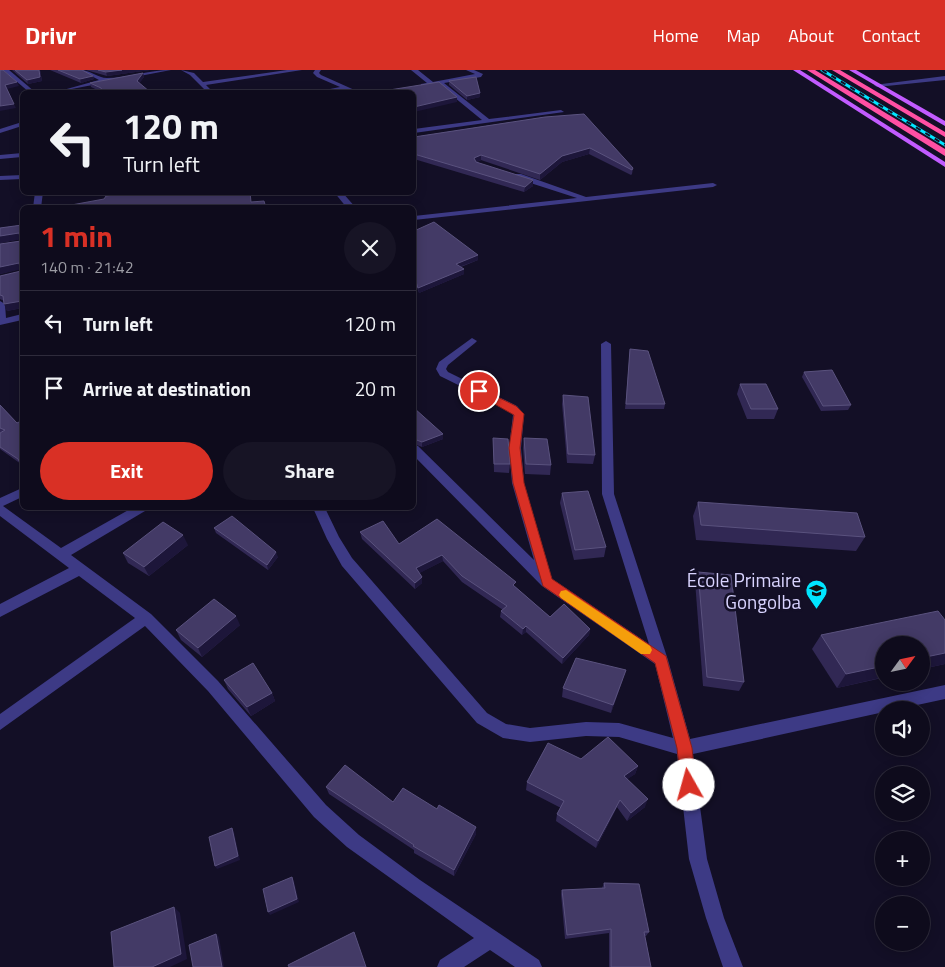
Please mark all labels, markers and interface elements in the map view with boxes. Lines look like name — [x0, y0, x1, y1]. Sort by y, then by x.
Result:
text: Drivr — [25, 17, 76, 53]
text: Home — [653, 22, 699, 49]
text: Map — [727, 22, 760, 49]
text: About — [788, 22, 834, 49]
text: Contact — [862, 22, 920, 49]
text: 120 m — [123, 99, 219, 153]
icon: left — [40, 110, 105, 175]
text: Turn left — [123, 147, 200, 181]
text: 1 min — [40, 213, 113, 259]
button: close — [344, 222, 396, 274]
text: 140 m · 21:42 — [40, 255, 134, 279]
icon: left — [40, 309, 68, 337]
text: Turn left — [83, 309, 153, 338]
text: 120 m — [344, 309, 396, 338]
pin — [458, 370, 500, 412]
icon: arrive — [40, 374, 68, 402]
text: Arrive at destination — [83, 374, 251, 403]
text: 20 m — [355, 374, 396, 403]
icon: arrive — [465, 377, 493, 405]
button: Exit — [40, 442, 213, 500]
button: Share — [223, 442, 396, 500]
place label: École Primaire Gongolba — [687, 565, 801, 616]
school or university icon: École Primaire Gongolba — [805, 578, 829, 609]
north arrow — [875, 636, 930, 691]
map controls — [875, 636, 930, 951]
button: sound — [875, 701, 930, 756]
position arrow — [662, 758, 714, 810]
button: layers — [875, 766, 930, 821]
button: + — [875, 831, 930, 886]
button: − — [875, 896, 930, 951]

